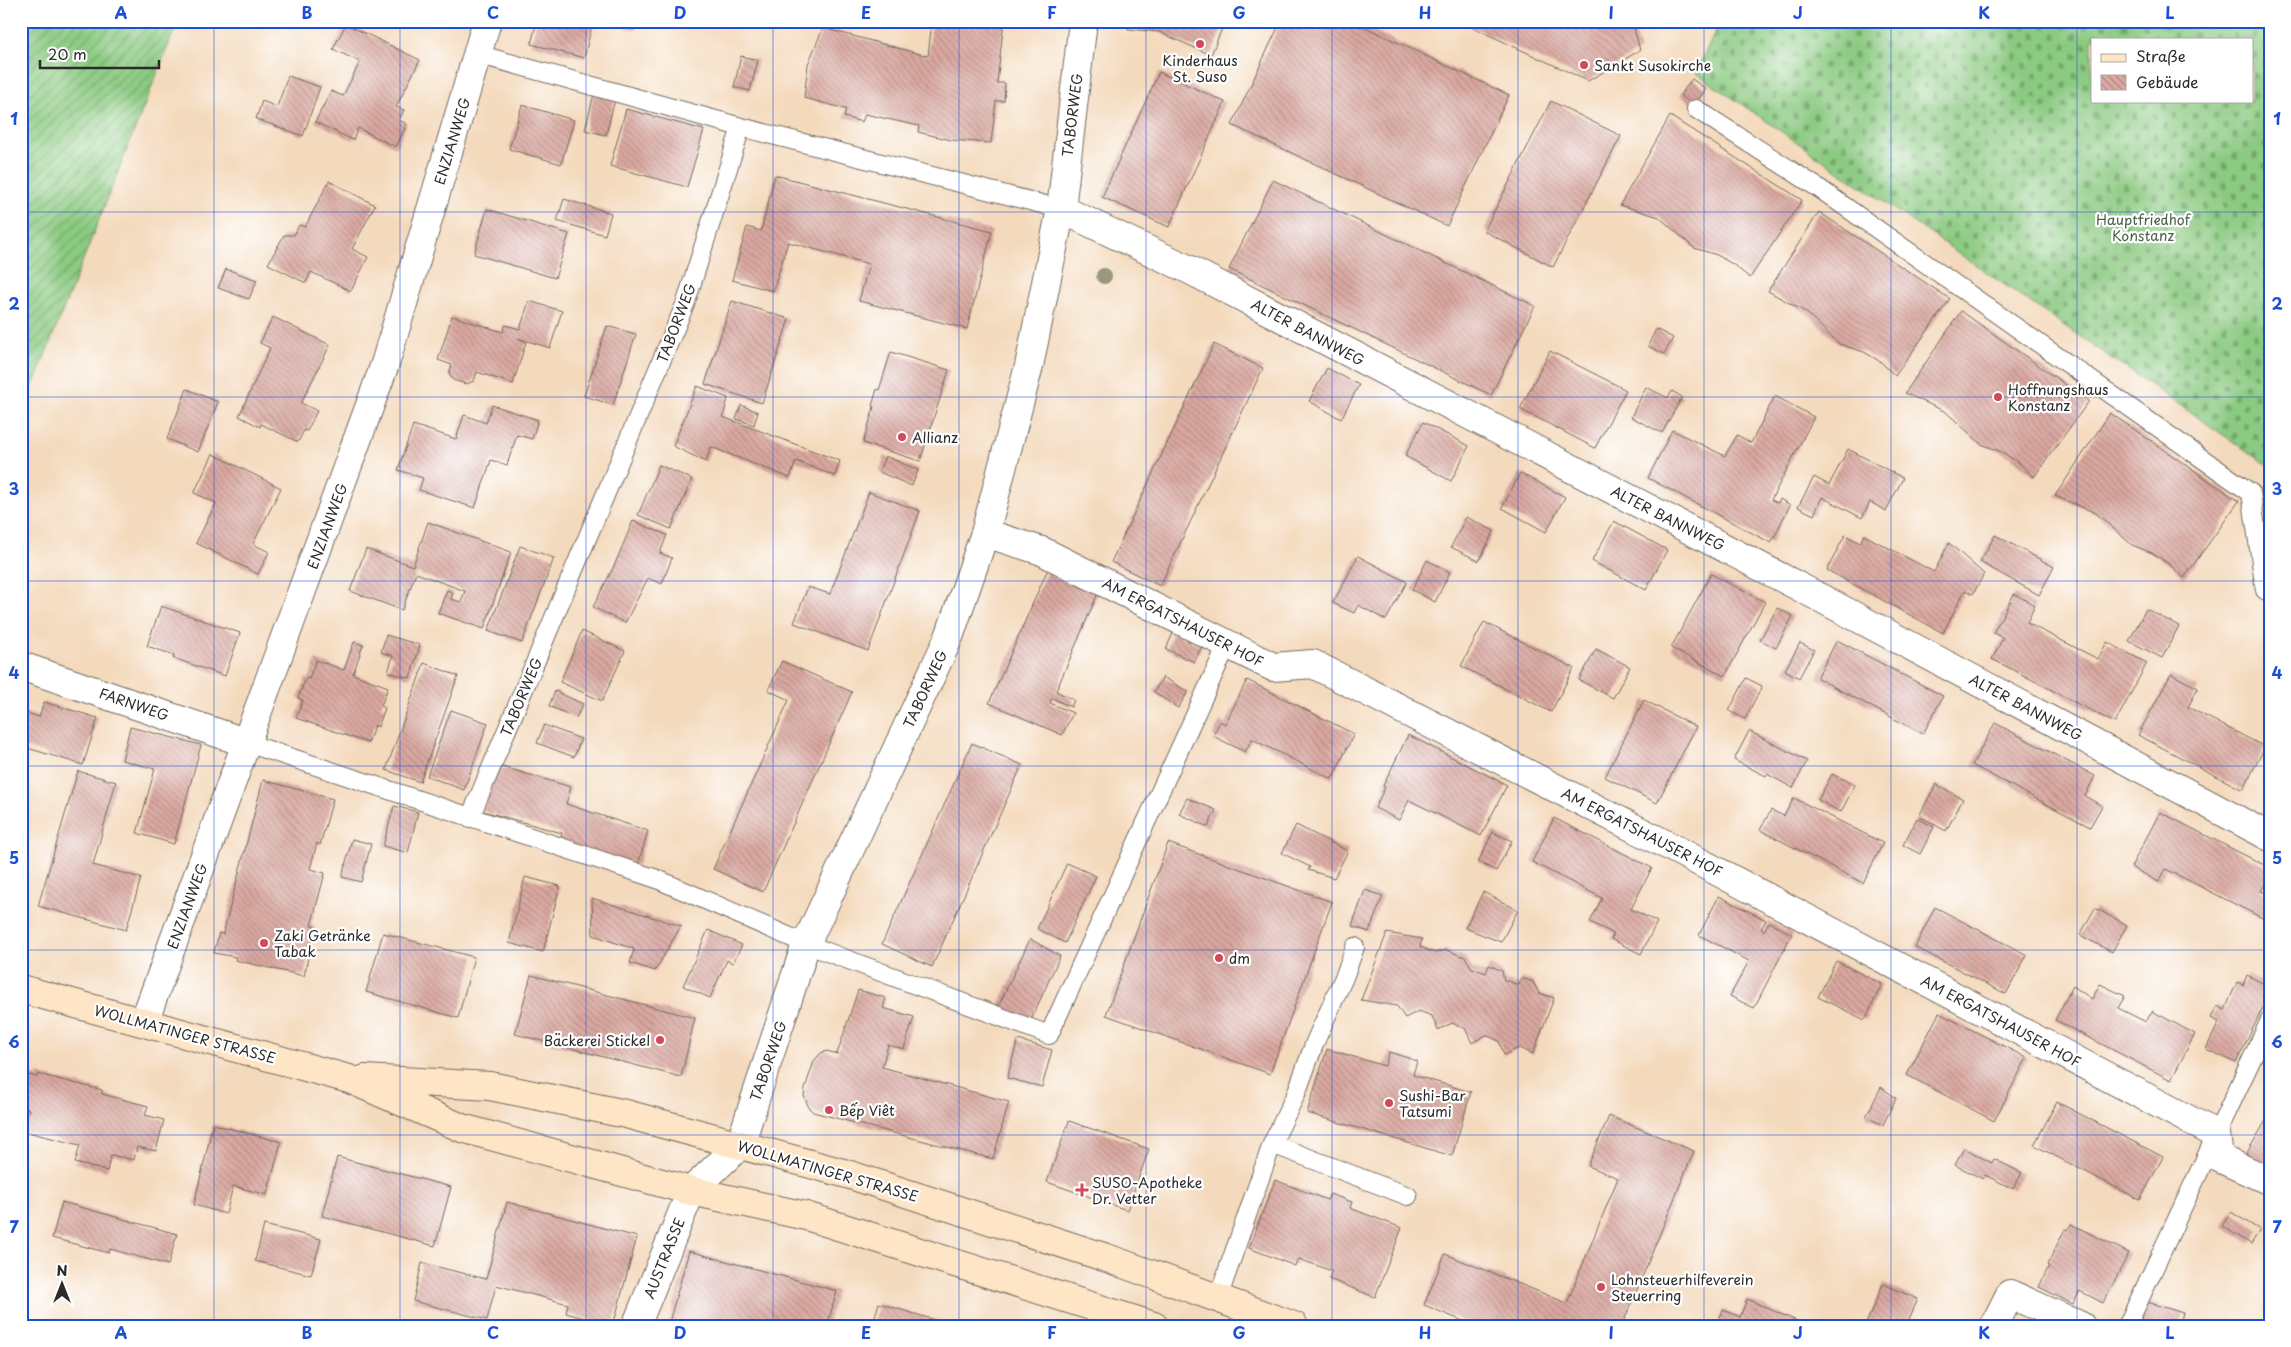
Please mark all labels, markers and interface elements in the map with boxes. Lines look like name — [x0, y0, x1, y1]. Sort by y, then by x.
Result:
text: A — [115, 0, 128, 24]
text: B — [302, 0, 313, 24]
text: C — [487, 0, 499, 24]
text: D — [674, 0, 686, 24]
text: E — [861, 0, 871, 24]
text: F — [1047, 0, 1057, 24]
text: G — [1232, 0, 1246, 24]
text: H — [1419, 0, 1431, 24]
text: I — [1608, 0, 1614, 24]
text: J — [1793, 0, 1803, 24]
text: K — [1978, 0, 1990, 24]
text: L — [2165, 0, 2175, 24]
scale bar — [40, 38, 159, 70]
marker: Kinderhaus St. Suso — [1194, 38, 1206, 50]
legend — [2091, 38, 2254, 102]
text: 20 m — [48, 42, 87, 65]
text: Straße — [2136, 44, 2186, 67]
place label: Kinderhaus St. Suso — [1162, 50, 1238, 87]
place label: Sankt Susokirche — [1594, 55, 1711, 76]
marker: Sankt Susokirche — [1578, 59, 1590, 71]
text: Gebäude — [2136, 70, 2198, 93]
street label: TABORWEG — [1056, 72, 1088, 158]
street label: ENZIANWEG — [429, 95, 475, 187]
text: 1 — [10, 106, 18, 130]
text: 1 — [2273, 106, 2281, 130]
park label: Hauptfriedhof Konstanz — [2096, 209, 2192, 246]
street label: TABORWEG — [651, 280, 701, 366]
text: 2 — [8, 291, 20, 315]
text: 2 — [2271, 291, 2283, 315]
street label: ALTER BANNWEG — [1248, 293, 1368, 371]
place label: Hoffnungshaus Konstanz — [2008, 379, 2108, 416]
marker: Hoffnungshaus Konstanz — [1992, 391, 2004, 403]
place label: Allianz — [912, 427, 958, 448]
marker: Allianz — [896, 431, 908, 443]
text: 3 — [9, 476, 19, 500]
text: 3 — [2272, 476, 2282, 500]
street label: ENZIANWEG — [302, 480, 352, 572]
street label: ALTER BANNWEG — [1607, 480, 1729, 556]
street label: AM ERGATSHAUSER HOF — [1099, 572, 1267, 672]
street label: TABORWEG — [898, 647, 952, 731]
street label: TABORWEG — [495, 654, 547, 740]
text: 4 — [9, 660, 20, 684]
text: 4 — [2272, 660, 2283, 684]
street label: ALTER BANNWEG — [1966, 668, 2086, 746]
street label: FARNWEG — [96, 682, 172, 726]
street label: AM ERGATSHAUSER HOF — [1558, 782, 1726, 882]
text: 5 — [9, 845, 19, 869]
text: 5 — [2272, 845, 2282, 869]
street label: ENZIANWEG — [162, 860, 212, 952]
place label: Zaki Getränke Tabak — [274, 925, 371, 962]
marker: Zaki Getränke Tabak — [258, 937, 270, 949]
place label: dm — [1229, 948, 1250, 969]
marker: dm — [1213, 952, 1225, 964]
street label: AM ERGATSHAUSER HOF — [1917, 970, 2085, 1072]
street label: WOLLMATINGER STRASSE — [92, 1000, 278, 1068]
street label: TABORWEG — [744, 1018, 792, 1104]
text: 6 — [8, 1029, 20, 1053]
text: 6 — [2271, 1029, 2283, 1053]
place label: Bäckerei Stickel — [544, 1030, 650, 1051]
marker: Bäckerei Stickel — [654, 1034, 666, 1046]
place label: Sushi-Bar Tatsumi — [1399, 1085, 1466, 1122]
marker: Sushi-Bar Tatsumi — [1383, 1097, 1395, 1109]
place label: Bếp Viêt — [839, 1100, 895, 1121]
marker: Bếp Viêt — [823, 1104, 835, 1116]
street label: WOLLMATINGER STRASSE — [735, 1135, 921, 1207]
place label: SUSO-Apotheke Dr. Vetter — [1092, 1172, 1203, 1209]
marker: SUSO-Apotheke Dr. Vetter — [1076, 1184, 1088, 1196]
text: 7 — [9, 1214, 19, 1238]
street label: AUSTRASSE — [638, 1214, 690, 1302]
text: 7 — [2272, 1214, 2282, 1238]
north arrow — [38, 1260, 88, 1310]
text: N — [56, 1260, 68, 1281]
place label: Lohnsteuerhilfeverein Steuerring — [1611, 1269, 1754, 1306]
marker: Lohnsteuerhilfeverein Steuerring — [1595, 1281, 1607, 1293]
text: A — [115, 1320, 128, 1344]
text: B — [302, 1320, 313, 1344]
text: C — [487, 1320, 499, 1344]
text: D — [674, 1320, 686, 1344]
text: E — [861, 1320, 871, 1344]
text: F — [1047, 1320, 1057, 1344]
text: G — [1232, 1320, 1246, 1344]
text: H — [1419, 1320, 1431, 1344]
text: I — [1608, 1320, 1614, 1344]
text: J — [1793, 1320, 1803, 1344]
text: K — [1978, 1320, 1990, 1344]
text: L — [2165, 1320, 2175, 1344]

